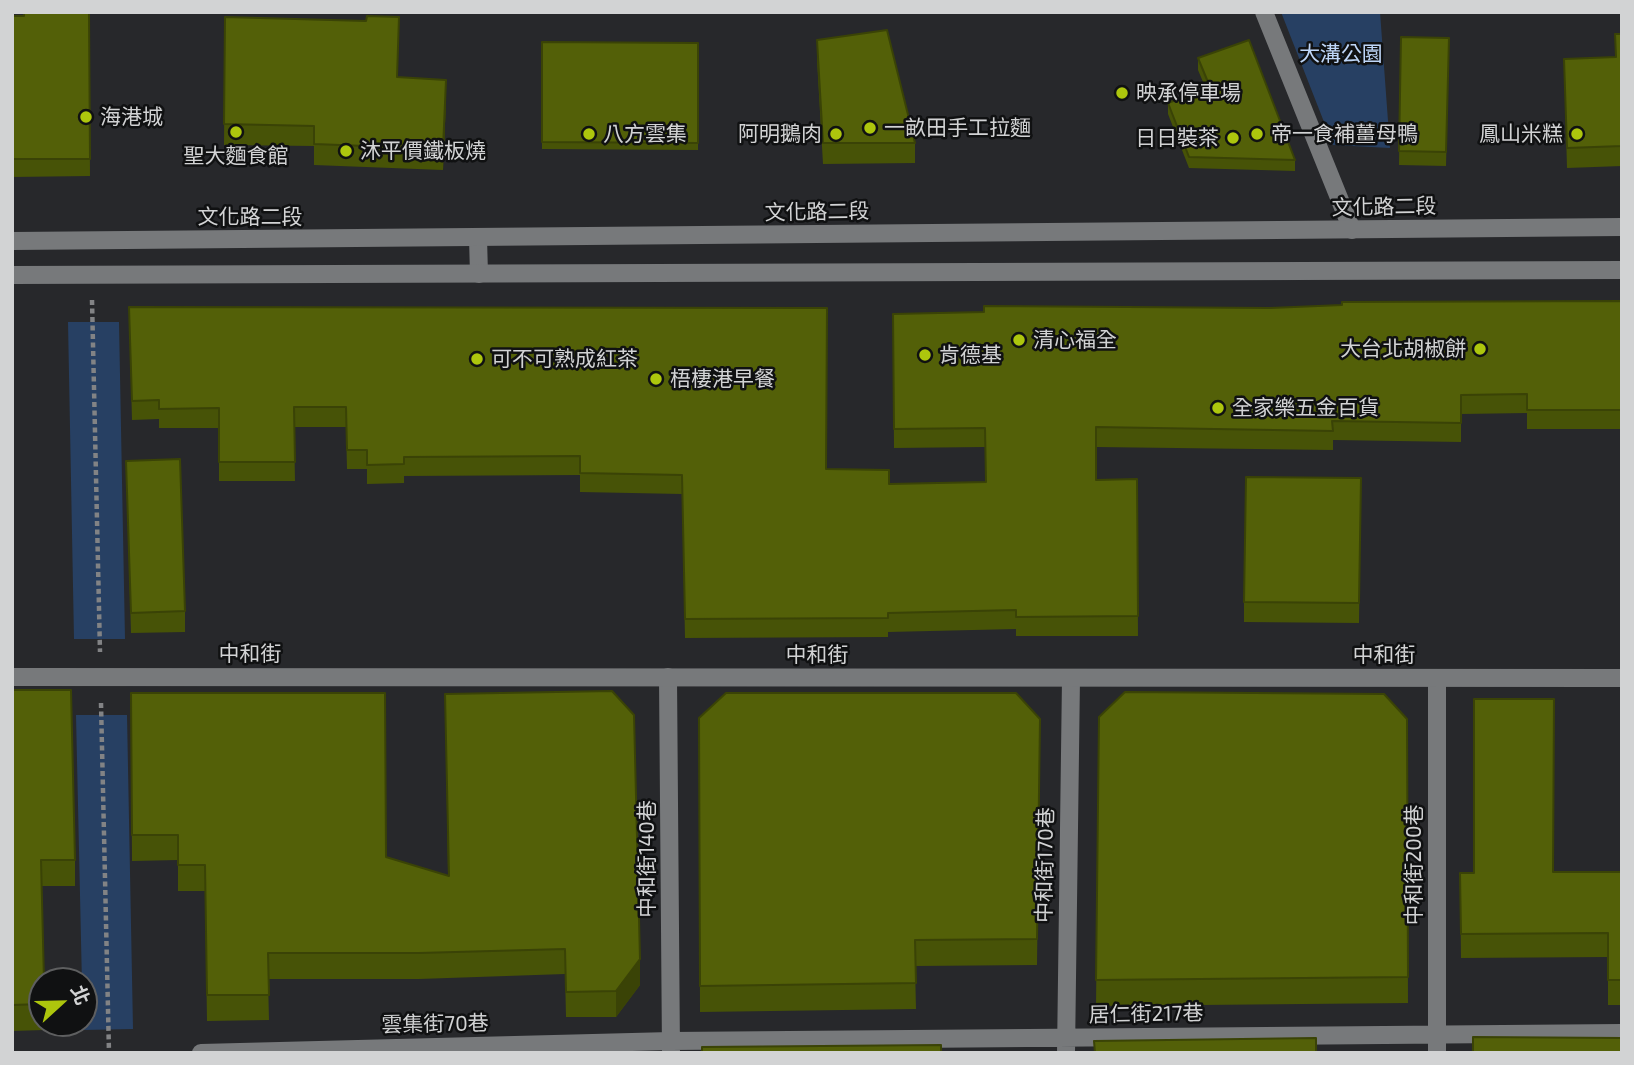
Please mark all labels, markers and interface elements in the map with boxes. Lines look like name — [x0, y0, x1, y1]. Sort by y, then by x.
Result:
park label: 大溝公園 — [1299, 41, 1383, 67]
place label: 映承停車場 — [1136, 80, 1241, 106]
marker: 映承停車場 — [1114, 85, 1130, 101]
place label: 海港城 — [100, 104, 163, 130]
marker: 海港城 — [78, 109, 94, 125]
place label: 一畝田手工拉麵 — [884, 115, 1031, 141]
marker: 一畝田手工拉麵 — [862, 120, 878, 136]
place label: 八方雲集 — [603, 121, 687, 147]
place label: 阿明鵝肉 — [738, 121, 822, 147]
place label: 帝一食補薑母鴨 — [1271, 121, 1418, 147]
place label: 鳳山米糕 — [1479, 121, 1563, 147]
marker: 聖大麵食館 — [228, 124, 244, 140]
place label: 日日裝茶 — [1135, 125, 1219, 151]
marker: 八方雲集 — [581, 126, 597, 142]
marker: 阿明鵝肉 — [828, 126, 844, 142]
marker: 帝一食補薑母鴨 — [1249, 126, 1265, 142]
marker: 鳳山米糕 — [1569, 126, 1585, 142]
marker: 日日裝茶 — [1225, 130, 1241, 146]
place label: 沐平價鐵板燒 — [360, 138, 486, 164]
place label: 聖大麵食館 — [184, 143, 288, 169]
marker: 沐平價鐵板燒 — [338, 143, 354, 159]
street label: 文化路二段 — [1331, 193, 1437, 221]
street label: 文化路二段 — [764, 198, 870, 226]
street label: 文化路二段 — [198, 204, 302, 230]
place label: 清心福全 — [1033, 327, 1117, 353]
marker: 清心福全 — [1011, 332, 1027, 348]
place label: 大台北胡椒餅 — [1340, 336, 1466, 362]
marker: 大台北胡椒餅 — [1472, 341, 1488, 357]
place label: 肯德基 — [939, 342, 1002, 368]
place label: 可不可熟成紅茶 — [491, 346, 638, 372]
marker: 肯德基 — [917, 347, 933, 363]
marker: 可不可熟成紅茶 — [469, 351, 485, 367]
place label: 梧棲港早餐 — [670, 366, 775, 392]
marker: 梧棲港早餐 — [648, 371, 664, 387]
place label: 全家樂五金百貨 — [1232, 395, 1379, 421]
marker: 全家樂五金百貨 — [1210, 400, 1226, 416]
street label: 中和街 — [219, 641, 281, 667]
street label: 中和街 — [786, 642, 848, 668]
street label: 中和街 — [1353, 642, 1415, 668]
street label: 中和街140巷 — [634, 800, 660, 918]
street label: 中和街200巷 — [1401, 804, 1427, 926]
street label: 中和街170巷 — [1031, 807, 1059, 923]
north arrow — [28, 967, 98, 1037]
text: 北 — [67, 982, 95, 1008]
street label: 居仁街217巷 — [1088, 1000, 1204, 1028]
street label: 雲集街70巷 — [381, 1010, 489, 1038]

